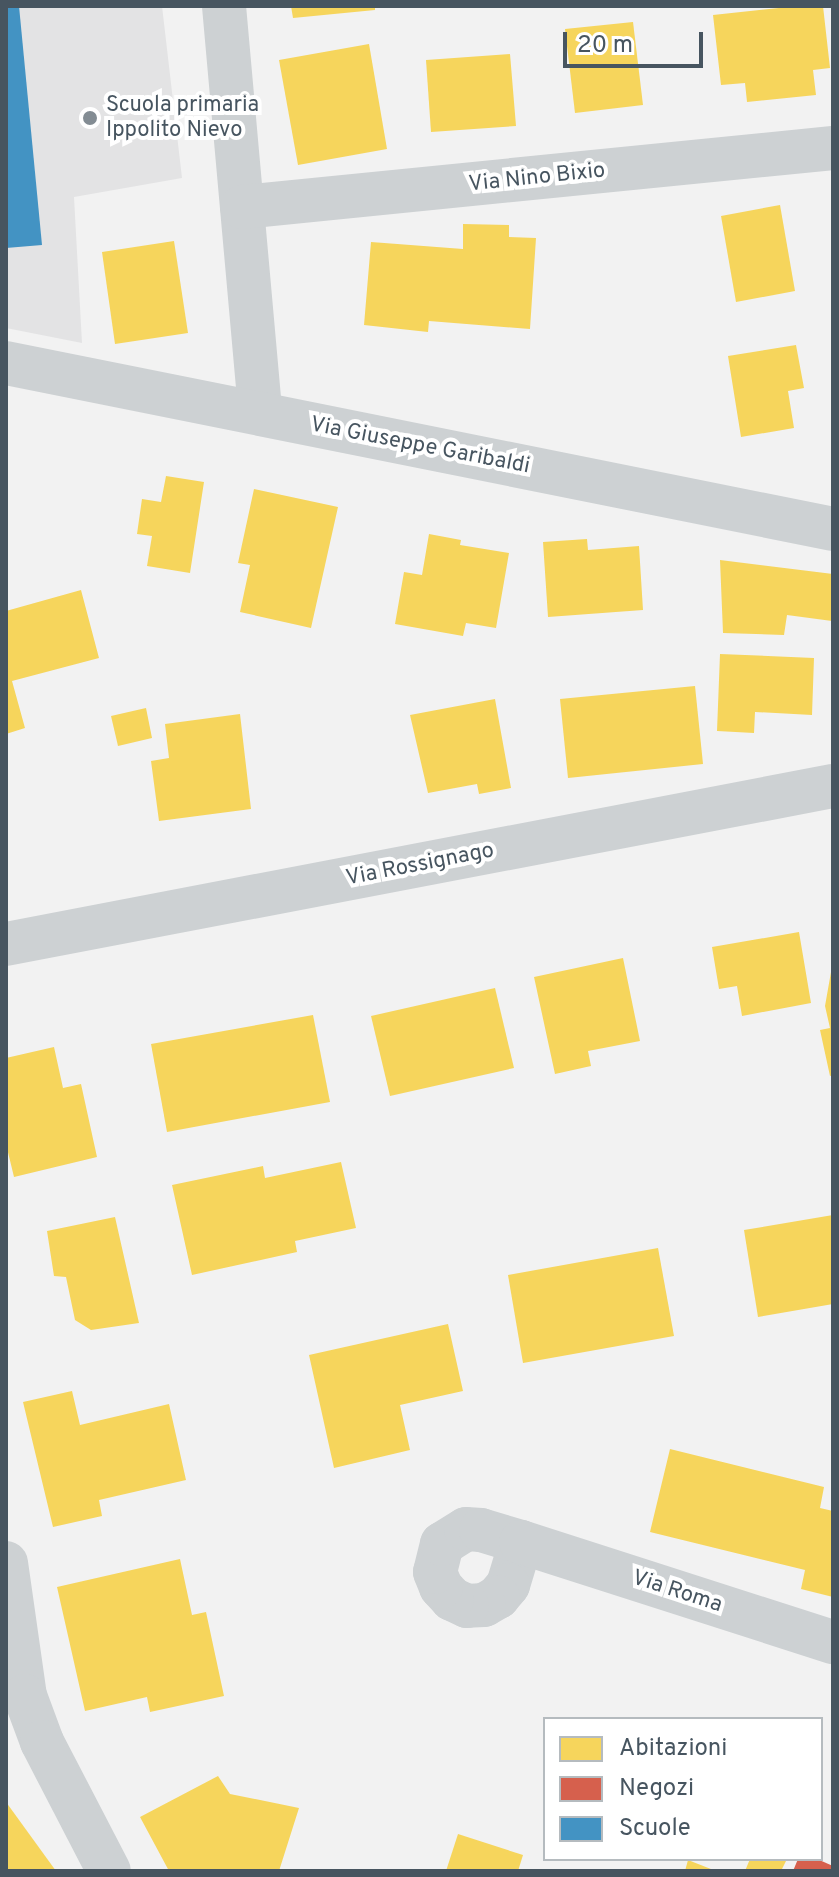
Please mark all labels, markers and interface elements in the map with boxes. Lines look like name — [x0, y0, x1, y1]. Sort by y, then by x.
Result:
scale bar — [567, 16, 707, 66]
text: 20 m — [577, 31, 633, 61]
place label: Scuola primaria Ippolito Nievo — [106, 92, 259, 144]
marker: Scuola primaria Ippolito Nievo — [81, 109, 99, 127]
street label: Via Nino Bixio — [467, 158, 607, 198]
street label: Via Giuseppe Garibaldi — [308, 412, 532, 480]
street label: Via Rossignago — [344, 838, 496, 892]
street label: Via Roma — [629, 1565, 725, 1619]
legend — [543, 1717, 823, 1861]
text: Abitazioni — [619, 1734, 727, 1764]
text: Negozi — [619, 1774, 694, 1804]
text: Scuole — [619, 1814, 691, 1844]

